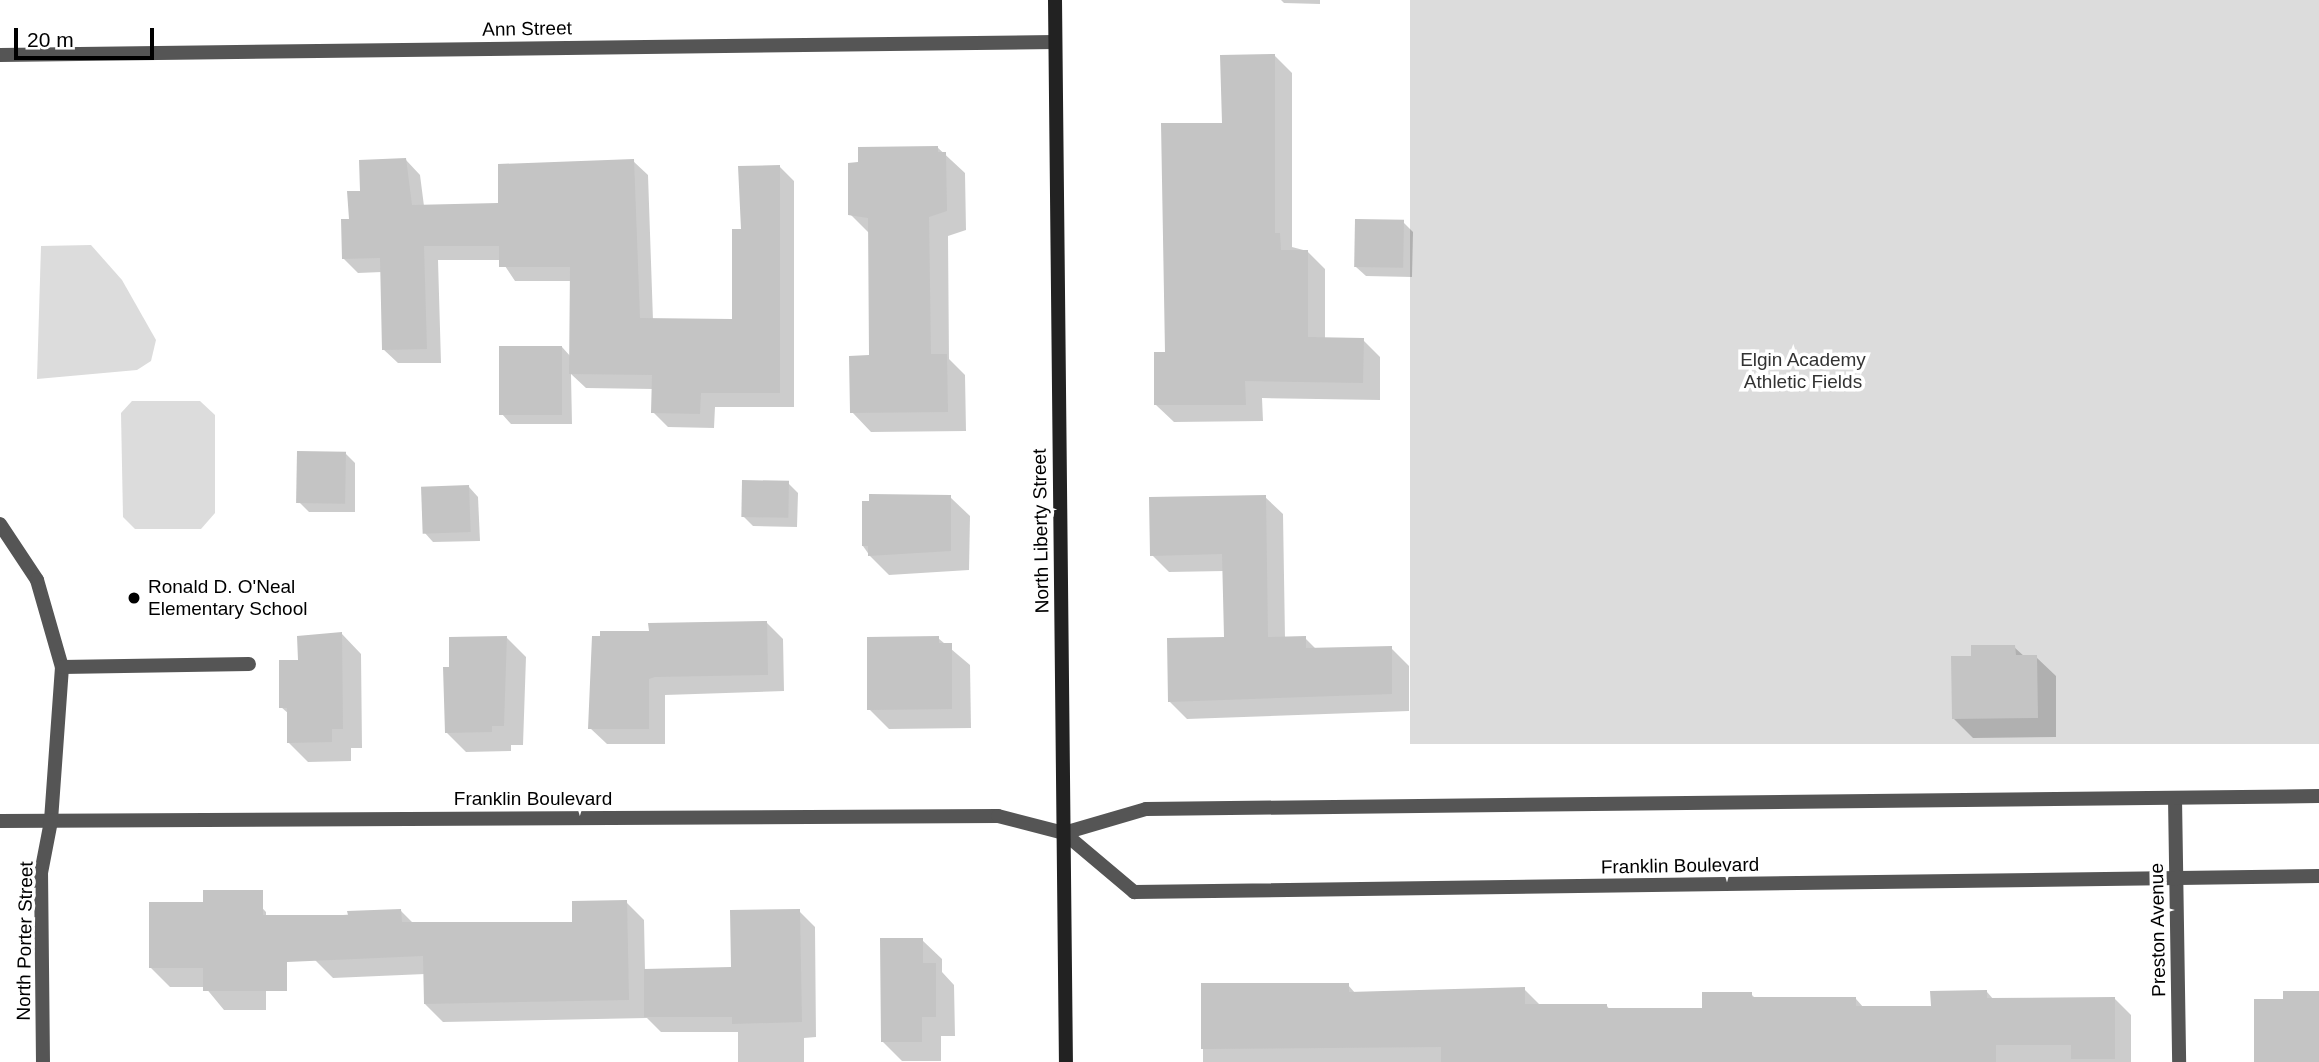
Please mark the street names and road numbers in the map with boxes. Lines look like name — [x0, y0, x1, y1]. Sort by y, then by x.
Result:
street label: Ann Street — [482, 17, 572, 41]
street label: North Liberty Street — [1028, 448, 1054, 614]
street label: Franklin Boulevard — [454, 788, 612, 810]
street label: Franklin Boulevard — [1601, 853, 1759, 879]
street label: North Porter Street — [12, 861, 38, 1021]
street label: Preston Avenue — [2145, 862, 2171, 998]

